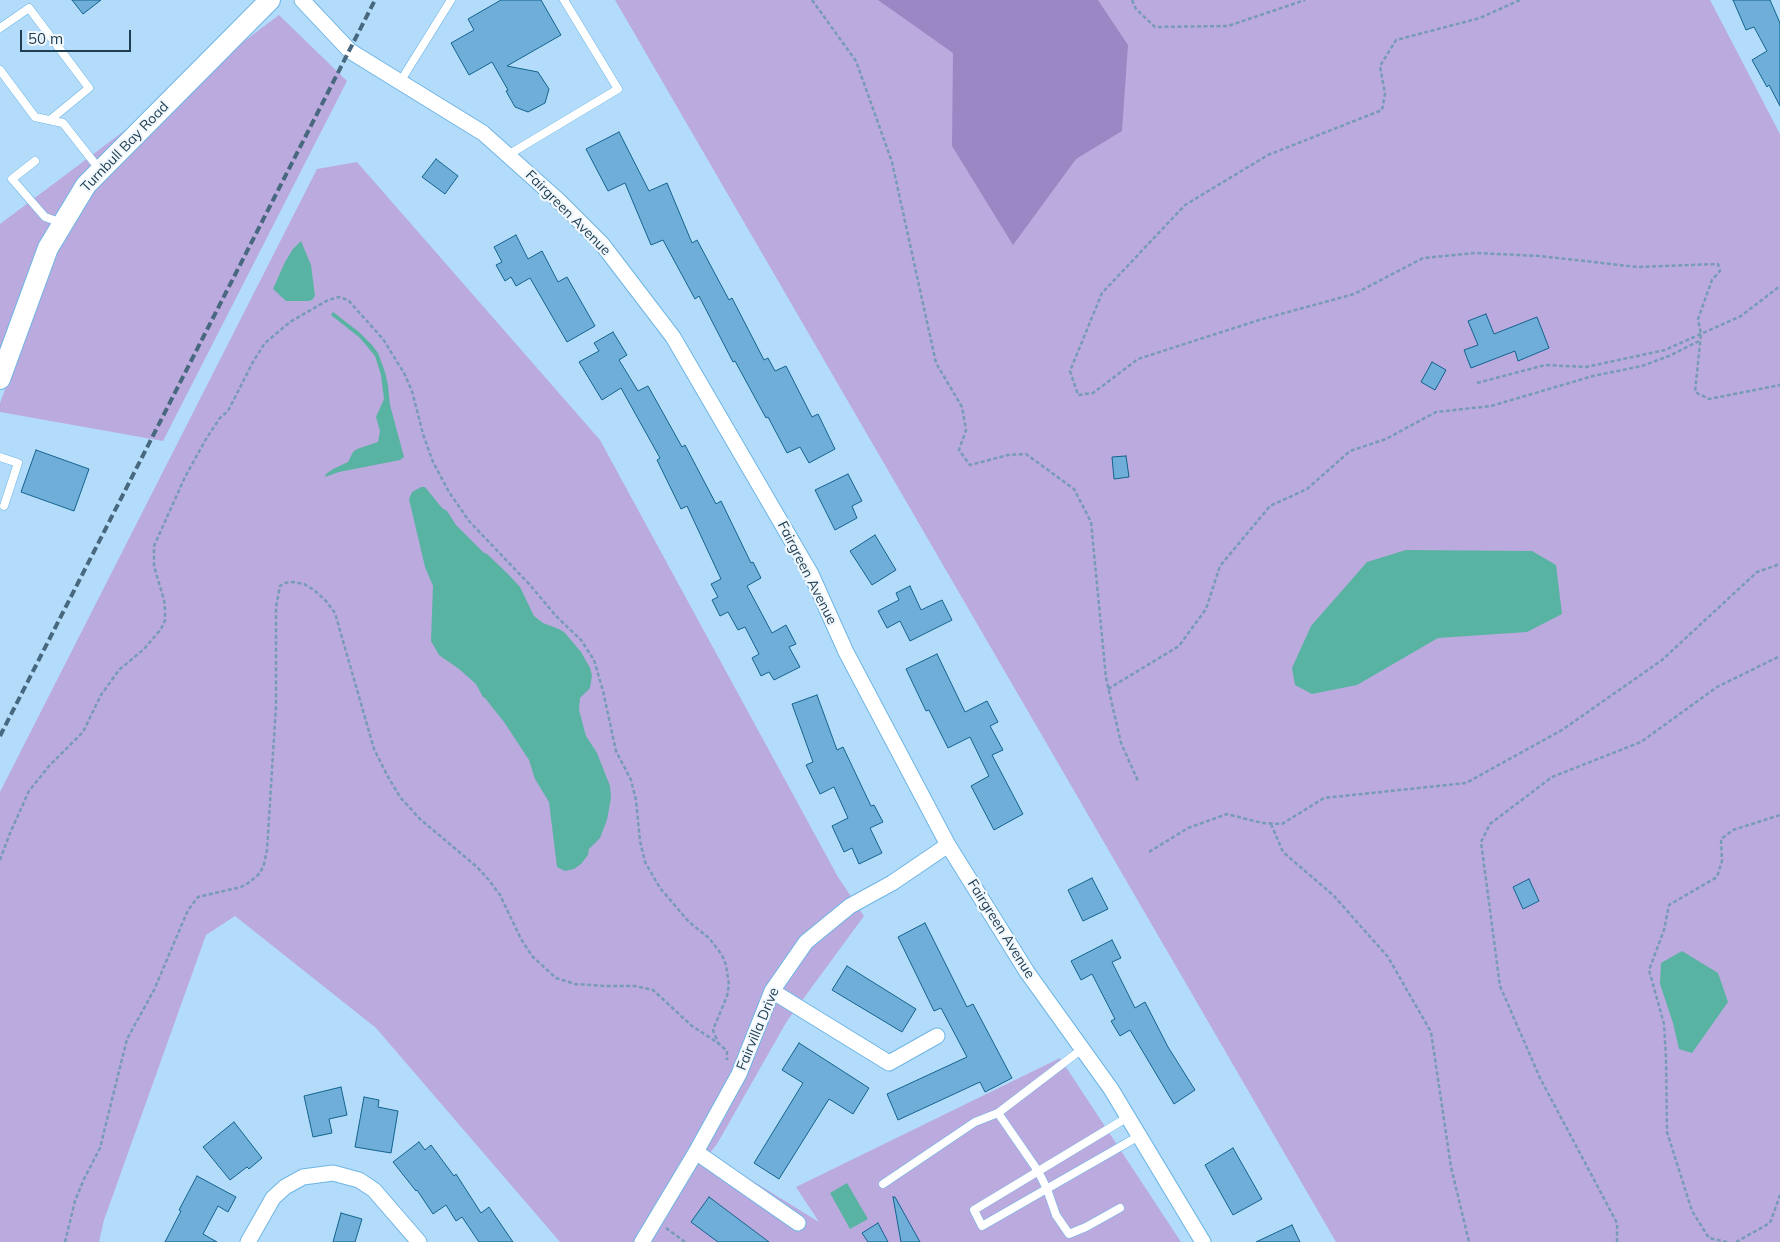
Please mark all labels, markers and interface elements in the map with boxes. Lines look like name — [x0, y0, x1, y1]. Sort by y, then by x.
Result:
scale bar — [22, 20, 134, 52]
text: 50 m — [28, 29, 63, 48]
street label: Turnbull Bay Road — [78, 98, 172, 196]
street label: Fairgreen Avenue — [522, 167, 614, 259]
street label: Fairgreen Avenue — [774, 519, 840, 627]
street label: Fairgreen Avenue — [964, 876, 1038, 982]
street label: Fairvilla Drive — [733, 985, 783, 1073]

